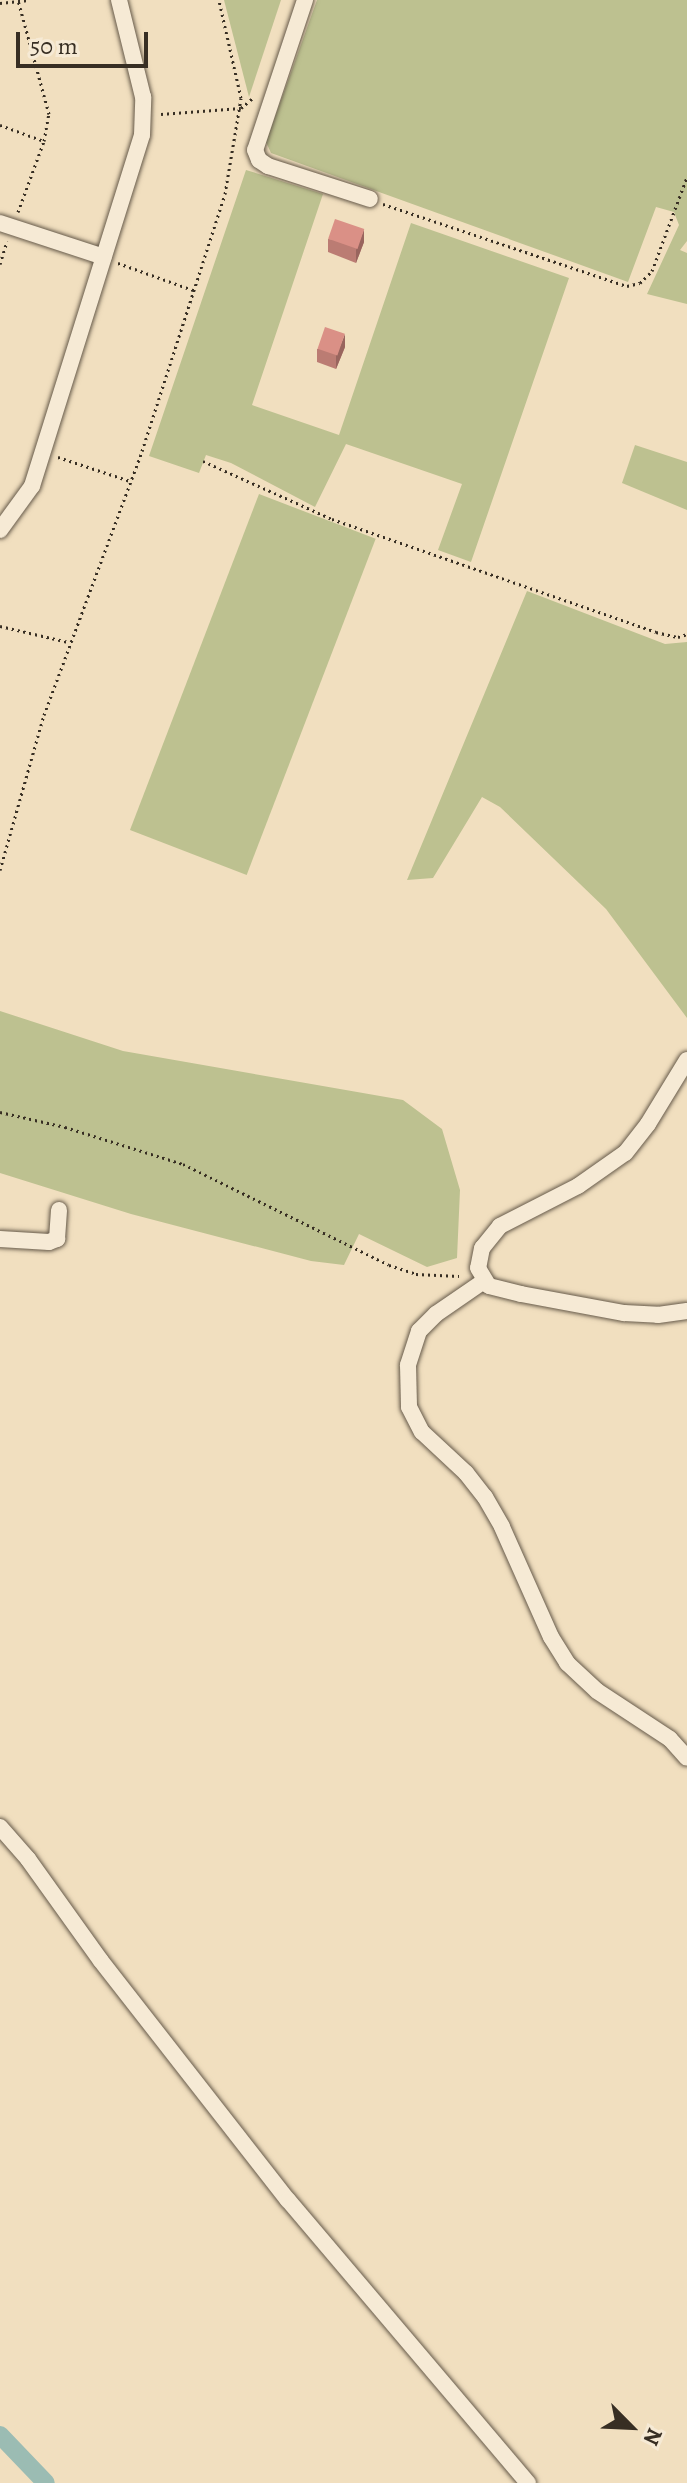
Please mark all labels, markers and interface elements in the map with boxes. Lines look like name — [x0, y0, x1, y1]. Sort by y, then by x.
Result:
scale bar — [20, 16, 152, 66]
text: 50 m — [30, 30, 78, 62]
north arrow — [591, 2387, 671, 2467]
text: N — [636, 2423, 670, 2450]

